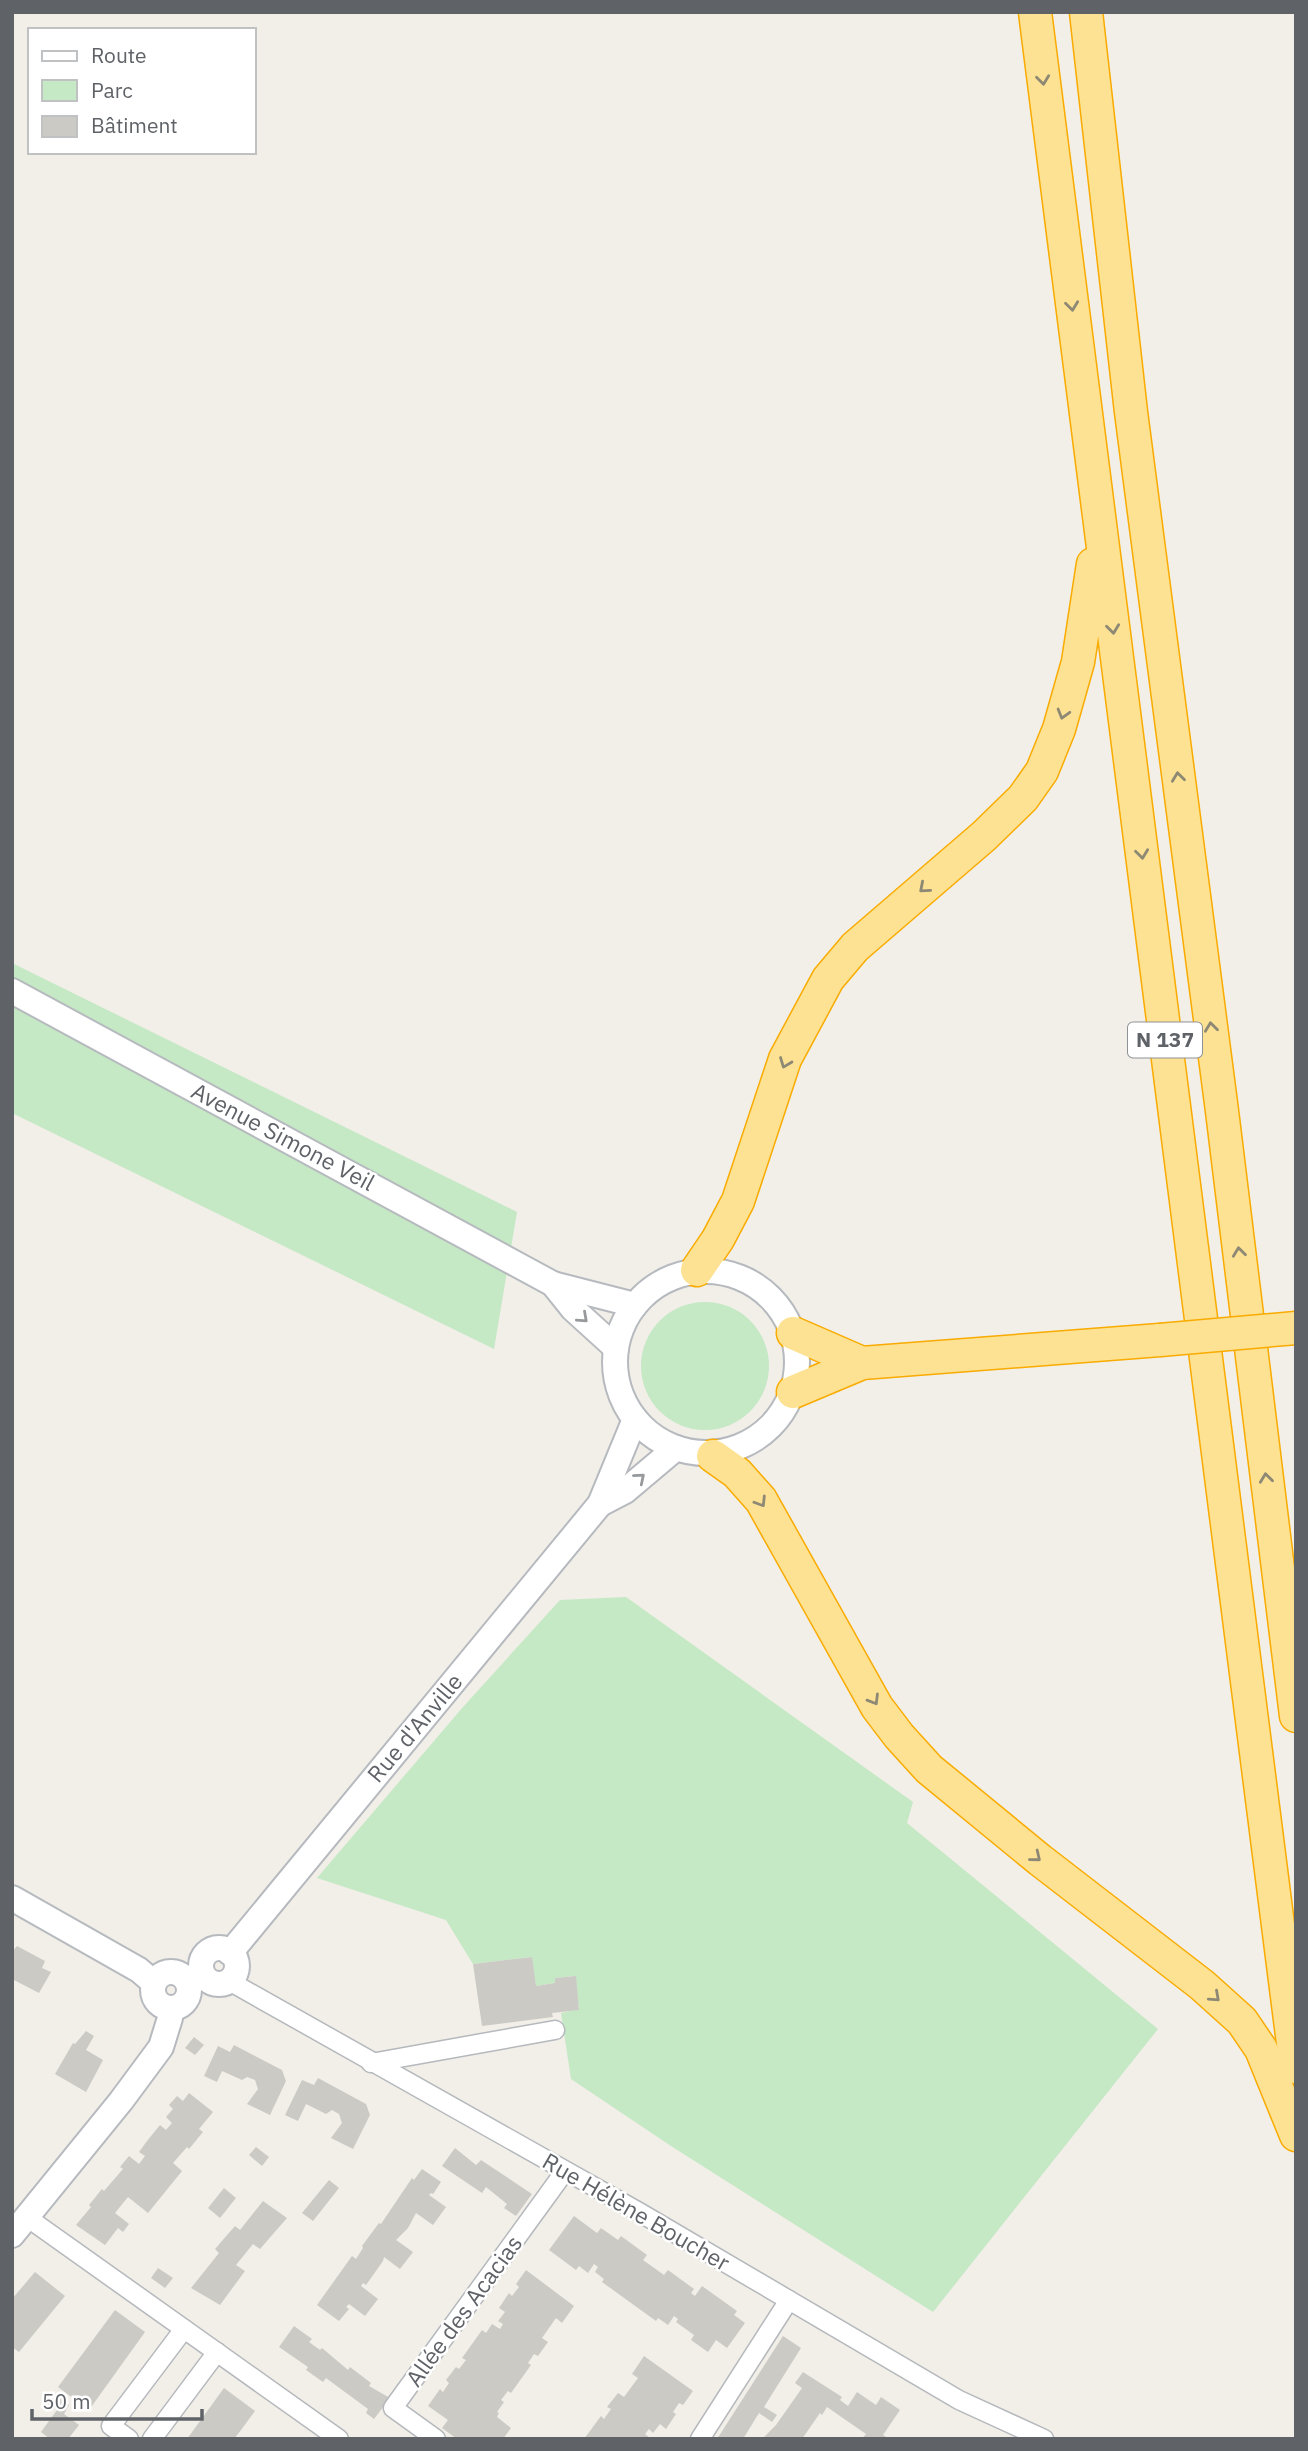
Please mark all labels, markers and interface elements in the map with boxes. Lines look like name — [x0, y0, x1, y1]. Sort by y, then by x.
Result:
legend — [28, 28, 256, 154]
text: Route — [91, 41, 147, 69]
one-way arrow — [1036, 74, 1051, 86]
text: Parc — [91, 76, 133, 104]
text: Bâtiment — [91, 111, 178, 139]
one-way arrow — [1064, 300, 1079, 312]
one-way arrow — [1105, 623, 1120, 634]
one-way arrow — [1057, 708, 1071, 720]
one-way arrow — [1171, 771, 1186, 783]
one-way arrow — [1134, 848, 1149, 860]
one-way arrow — [919, 880, 932, 892]
one-way arrow — [1204, 1021, 1219, 1032]
road number: N 137 — [1128, 1023, 1202, 1058]
one-way arrow — [779, 1057, 793, 1069]
street label: Avenue Simone Veil — [187, 1075, 380, 1197]
one-way arrow — [1232, 1246, 1247, 1258]
one-way arrow — [575, 1309, 588, 1322]
one-way arrow — [1259, 1472, 1274, 1484]
one-way arrow — [632, 1474, 644, 1487]
one-way arrow — [753, 1495, 766, 1508]
street label: Rue d'Anville — [360, 1667, 469, 1788]
one-way arrow — [865, 1693, 878, 1706]
one-way arrow — [1028, 1849, 1041, 1861]
one-way arrow — [1207, 1989, 1220, 2002]
street label: Rue Hélène Boucher — [537, 2145, 736, 2277]
street label: Allée des Acacias — [398, 2229, 528, 2392]
scale bar — [32, 2378, 201, 2422]
text: 50 m — [42, 2387, 91, 2415]

